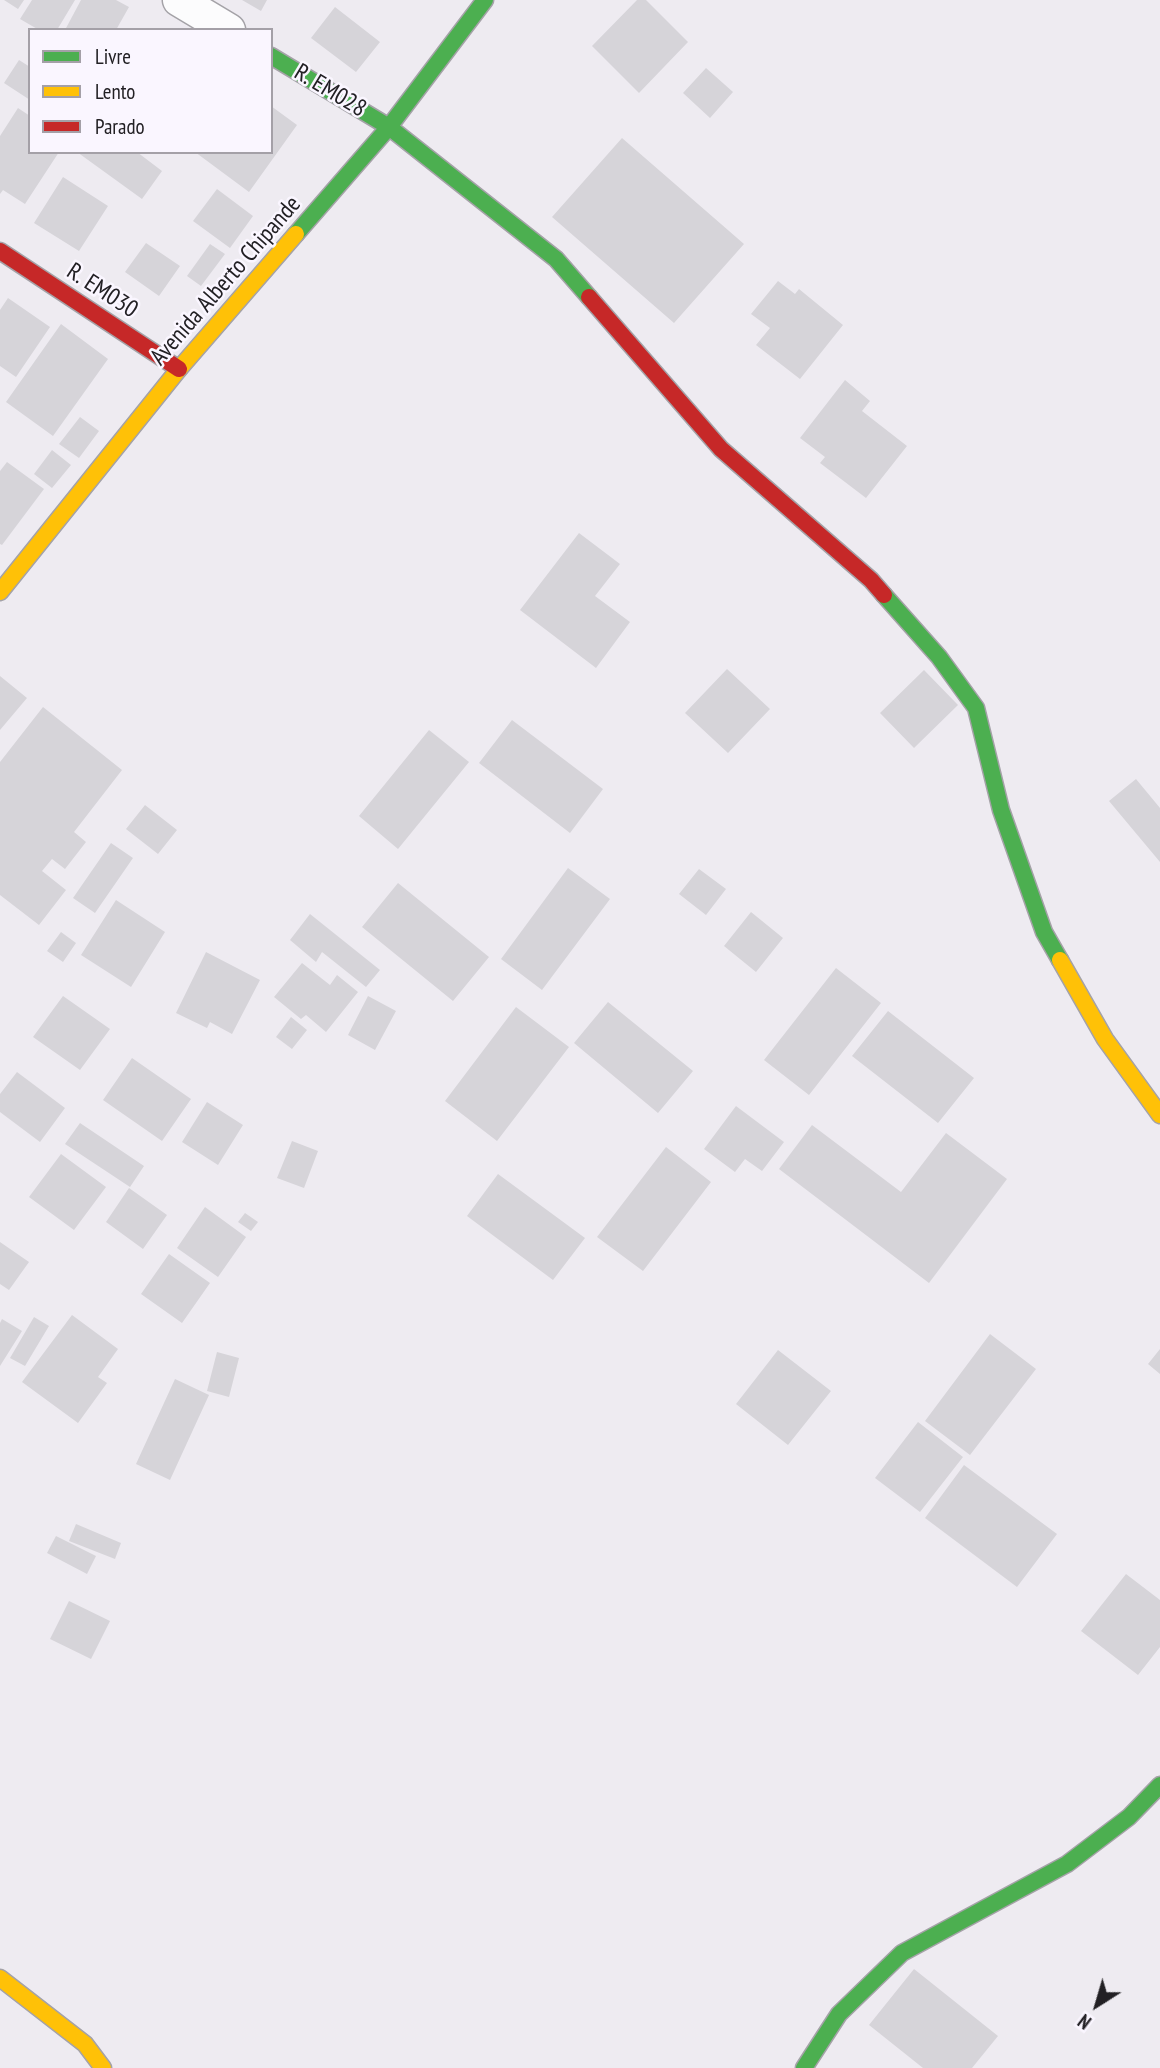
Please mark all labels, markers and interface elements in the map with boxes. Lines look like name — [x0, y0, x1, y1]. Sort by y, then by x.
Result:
legend — [28, 28, 273, 154]
text: Livre — [95, 43, 131, 70]
street label: R. EM028 — [289, 58, 371, 124]
text: Lento — [95, 78, 135, 105]
text: Parado — [95, 113, 145, 140]
street label: Avenida Alberto Chipande — [145, 191, 307, 371]
street label: R. EM030 — [61, 257, 143, 325]
north arrow — [1062, 1970, 1132, 2040]
text: N — [1073, 2009, 1096, 2034]

